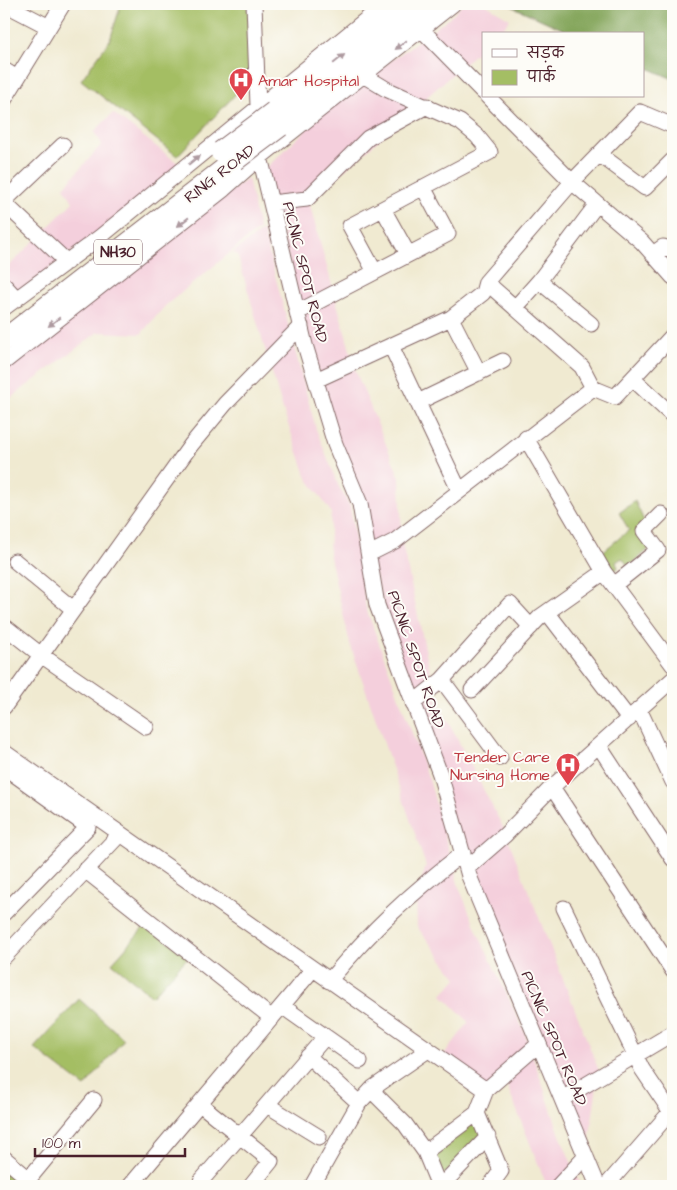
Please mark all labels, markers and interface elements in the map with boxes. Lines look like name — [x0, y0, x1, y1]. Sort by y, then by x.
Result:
legend — [482, 32, 644, 98]
one-way arrow — [395, 39, 408, 50]
text: सड़क — [526, 43, 565, 64]
one-way arrow — [333, 54, 346, 65]
text: पार्क — [526, 65, 557, 88]
hospital icon: Amar Hospital — [228, 67, 254, 101]
place label: Amar Hospital — [258, 70, 359, 92]
street label: RING ROAD — [180, 139, 260, 208]
one-way arrow — [187, 154, 200, 165]
street label: PICNIC SPOT ROAD — [277, 199, 333, 345]
one-way arrow — [177, 217, 190, 228]
road number: NH30 — [94, 240, 142, 264]
one-way arrow — [48, 316, 61, 327]
street label: PICNIC SPOT ROAD — [382, 587, 450, 731]
place label: Tender Care Nursing Home — [450, 746, 550, 787]
hospital icon: Tender Care Nursing Home — [555, 752, 581, 786]
street label: PICNIC SPOT ROAD — [516, 968, 592, 1109]
scale bar — [35, 1125, 185, 1157]
text: 100 m — [42, 1133, 81, 1154]

